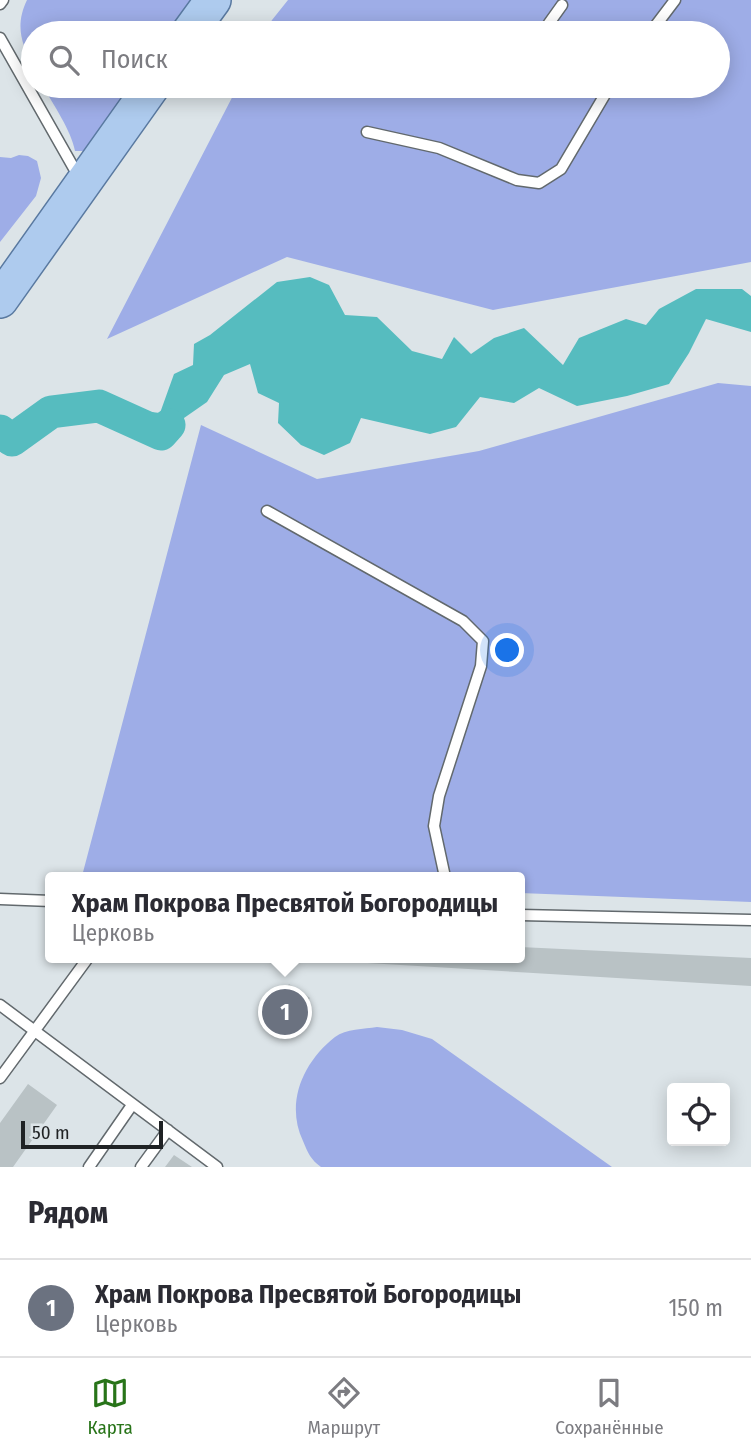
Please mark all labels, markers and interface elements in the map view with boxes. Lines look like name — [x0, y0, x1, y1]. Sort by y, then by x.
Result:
search box — [21, 21, 730, 98]
icon: search — [45, 41, 83, 79]
text: Поиск — [101, 44, 168, 75]
your location — [490, 633, 524, 667]
popup — [45, 872, 525, 963]
text: Храм Покрова Пресвятой Богородицы — [72, 888, 498, 919]
text: Церковь — [72, 919, 154, 947]
pin: 1 — [262, 986, 308, 1038]
map controls — [667, 1083, 730, 1146]
button: locate — [667, 1083, 730, 1146]
scale bar — [21, 1118, 163, 1150]
text: 50 m — [32, 1121, 70, 1144]
text: Рядом — [28, 1195, 108, 1231]
text: Храм Покрова Пресвятой Богородицы — [95, 1279, 521, 1310]
text: 1 — [46, 1294, 56, 1322]
text: 150 m — [668, 1294, 723, 1322]
text: Церковь — [95, 1310, 177, 1338]
tab: Карта — [87, 1374, 133, 1439]
tab: Маршрут — [308, 1374, 380, 1439]
tab: Сохранённые — [555, 1374, 664, 1439]

